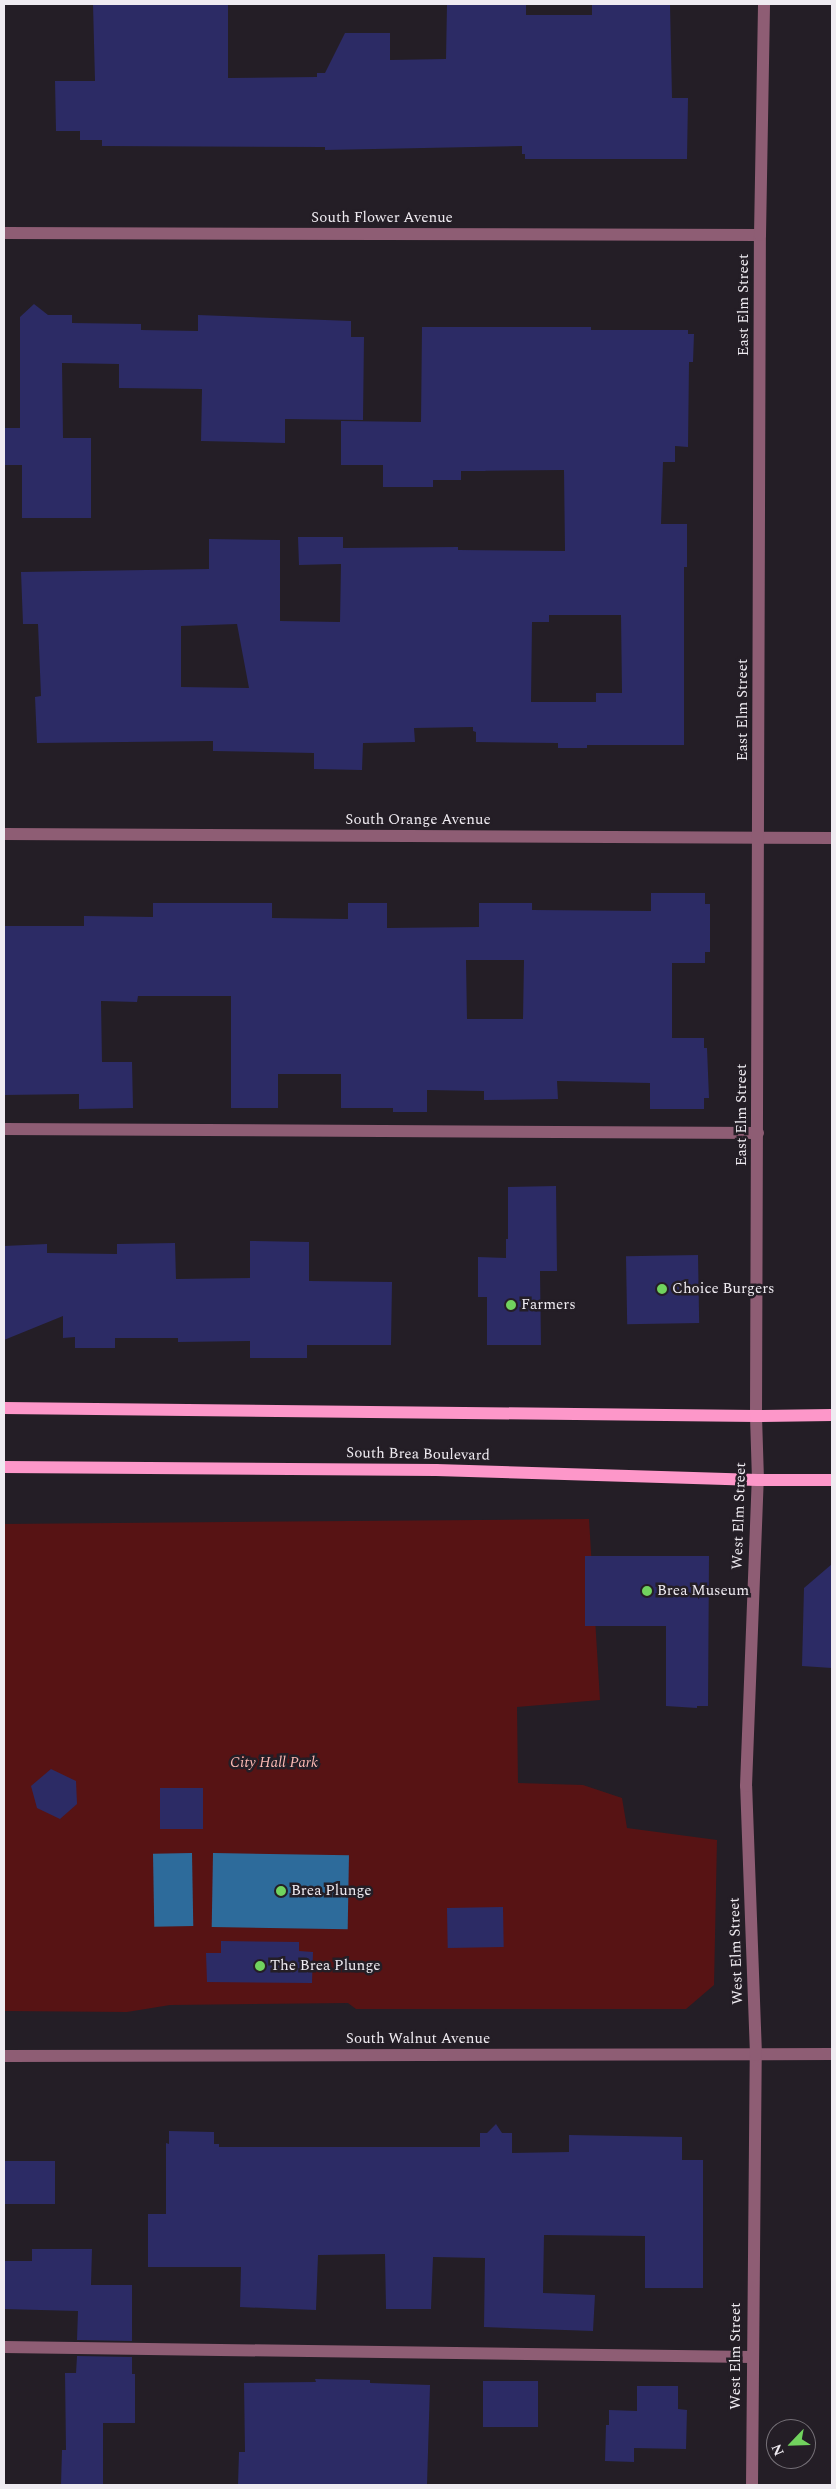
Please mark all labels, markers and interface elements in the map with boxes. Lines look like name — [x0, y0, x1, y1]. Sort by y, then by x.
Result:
street label: South Flower Avenue — [311, 209, 453, 227]
street label: East Elm Street — [735, 254, 753, 356]
street label: East Elm Street — [734, 659, 752, 761]
street label: South Orange Avenue — [345, 811, 491, 829]
street label: East Elm Street — [733, 1064, 751, 1166]
place label: Choice Burgers — [672, 1280, 775, 1298]
marker: Choice Burgers — [656, 1283, 668, 1295]
place label: Farmers — [521, 1296, 576, 1314]
marker: Farmers — [505, 1299, 517, 1311]
street label: South Brea Boulevard — [346, 1444, 490, 1464]
street label: West Elm Street — [728, 1462, 750, 1570]
place label: Brea Museum — [657, 1582, 749, 1600]
marker: Brea Museum — [641, 1585, 653, 1597]
park label: City Hall Park — [230, 1754, 318, 1772]
place label: Brea Plunge — [291, 1882, 372, 1900]
marker: Brea Plunge — [275, 1885, 287, 1897]
street label: West Elm Street — [725, 1897, 747, 2005]
place label: The Brea Plunge — [270, 1957, 380, 1975]
marker: The Brea Plunge — [254, 1960, 266, 1972]
street label: South Walnut Avenue — [346, 2030, 490, 2048]
street label: West Elm Street — [727, 2302, 745, 2410]
north arrow — [766, 2419, 816, 2469]
text: N — [766, 2440, 790, 2459]

